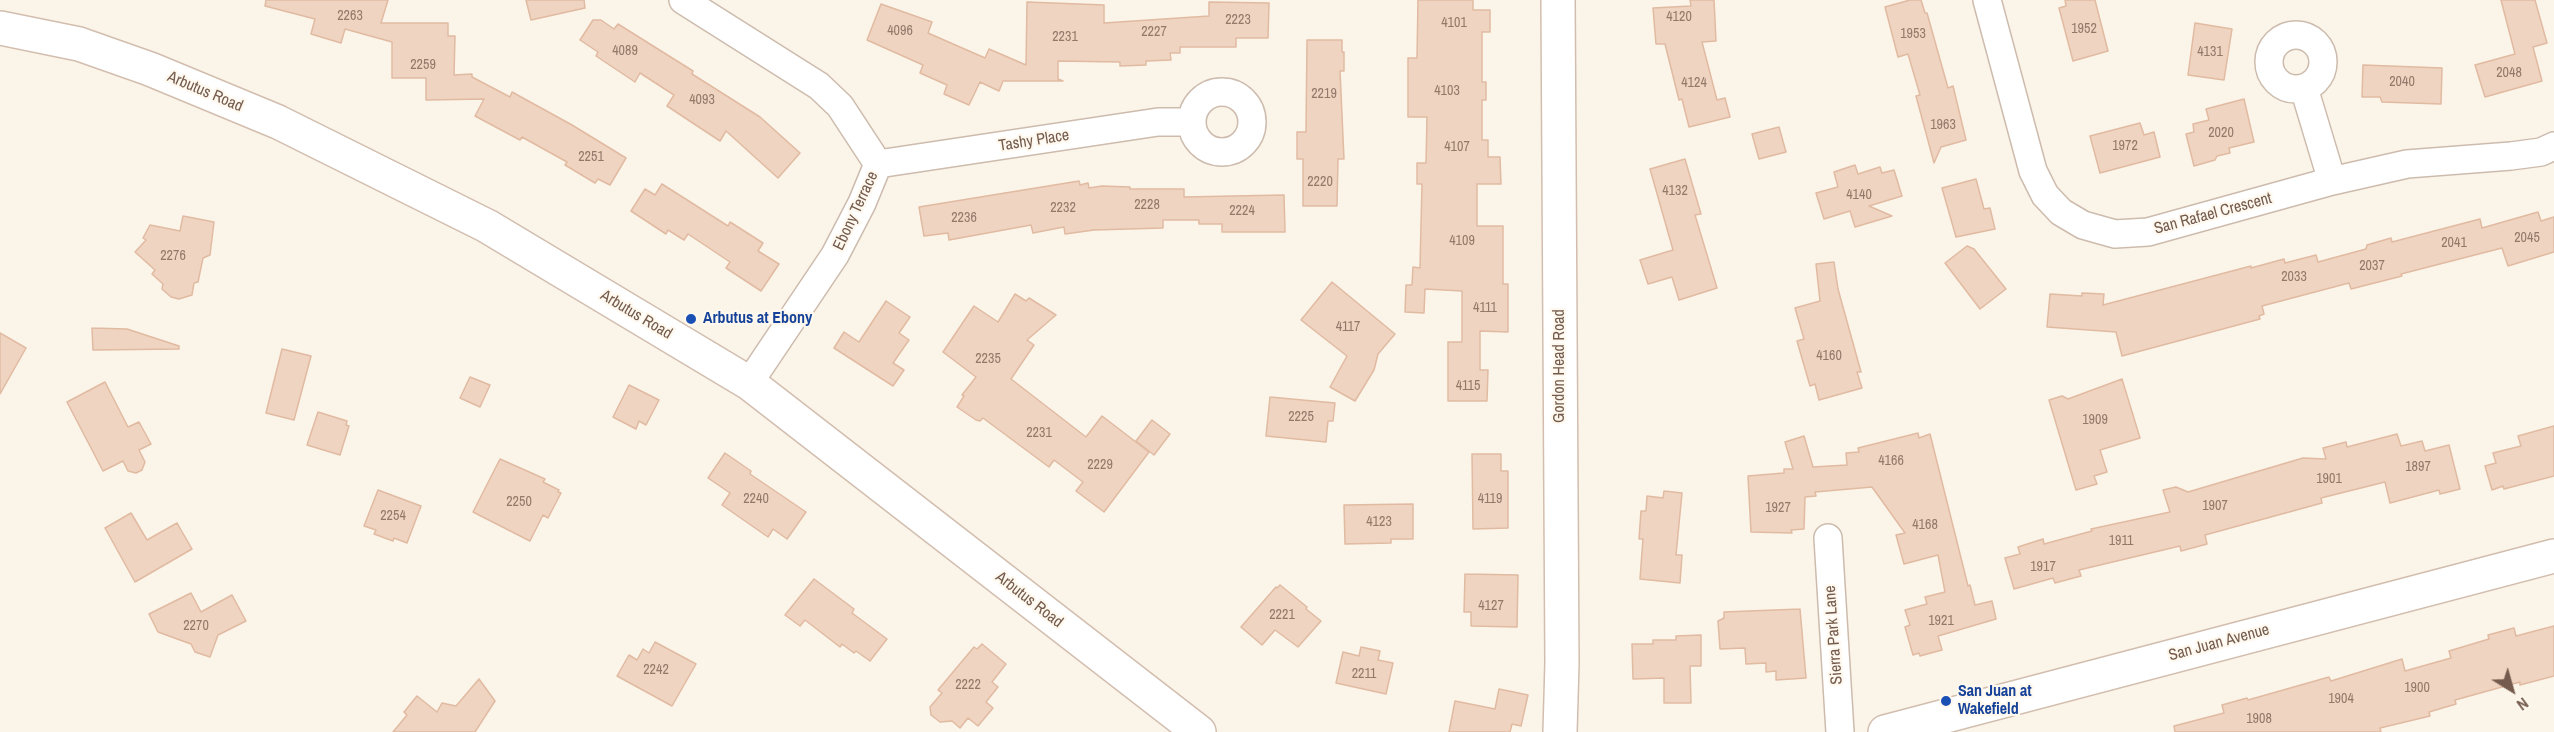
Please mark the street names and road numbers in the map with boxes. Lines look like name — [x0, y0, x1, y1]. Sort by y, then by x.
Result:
street label: Arbutus Road — [164, 67, 246, 117]
street label: Tashy Place — [997, 126, 1071, 156]
street label: Ebony Terrace — [829, 169, 883, 253]
street label: San Rafael Crescent — [2152, 189, 2274, 239]
street label: Arbutus Road — [597, 286, 675, 344]
street label: Gordon Head Road — [1550, 309, 1570, 423]
street label: Arbutus Road — [991, 568, 1067, 632]
street label: Sierra Park Lane — [1821, 585, 1847, 685]
street label: San Juan Avenue — [2167, 620, 2271, 666]

